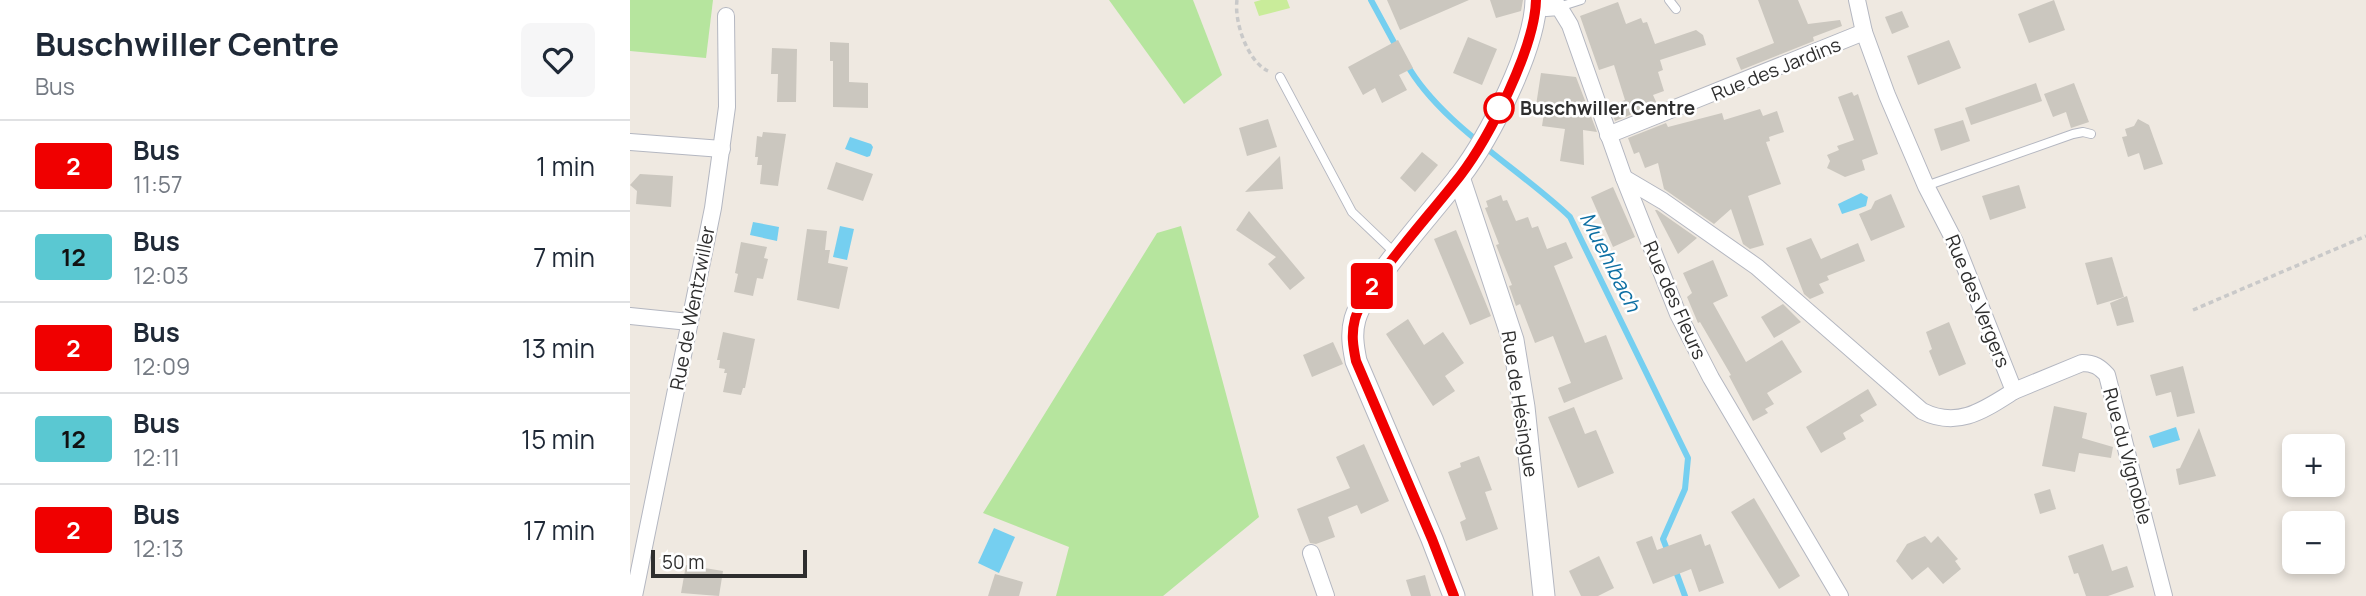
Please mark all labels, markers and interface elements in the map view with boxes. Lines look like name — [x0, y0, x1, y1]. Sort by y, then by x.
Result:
text: Buschwiller Centre — [35, 21, 339, 66]
button: heart — [521, 23, 595, 97]
street label: Rue des Jardins — [1707, 31, 1845, 107]
text: Bus — [35, 70, 75, 102]
marker: Buschwiller Centre — [1484, 93, 1514, 123]
place label: Buschwiller Centre — [1520, 95, 1695, 121]
text: Bus — [133, 132, 180, 168]
text: 1 min — [536, 148, 595, 184]
text: 2 — [66, 149, 81, 182]
text: 11:57 — [133, 168, 183, 200]
water label: Muehlbach — [1574, 207, 1649, 317]
text: Bus — [133, 223, 180, 259]
street label: Rue de Wentzwiller — [663, 224, 721, 392]
street label: Rue des Vergers — [1940, 231, 2016, 371]
street label: Rue des Fleurs — [1637, 237, 1713, 363]
text: 7 min — [533, 239, 595, 275]
text: 12 — [61, 240, 86, 273]
text: 12:03 — [133, 259, 189, 291]
line badge: 2 — [1349, 263, 1395, 309]
text: 2 — [1365, 269, 1379, 302]
text: Bus — [133, 314, 180, 350]
street label: Rue de Hésingue — [1496, 329, 1544, 479]
text: 13 min — [522, 330, 595, 366]
text: 2 — [66, 331, 81, 364]
text: 12:09 — [133, 350, 190, 382]
street label: Rue du Vignoble — [2097, 385, 2159, 527]
text: Bus — [133, 405, 180, 441]
text: 15 min — [521, 421, 595, 457]
text: 12 — [61, 422, 86, 455]
map controls — [2282, 434, 2345, 574]
button: + — [2282, 434, 2345, 497]
text: 12:11 — [133, 441, 180, 473]
text: Bus — [133, 496, 180, 532]
button: − — [2282, 511, 2345, 574]
text: 17 min — [523, 512, 595, 548]
text: 2 — [66, 513, 81, 546]
text: 12:13 — [133, 532, 184, 564]
scale bar — [651, 547, 807, 579]
text: 50 m — [662, 549, 704, 575]

